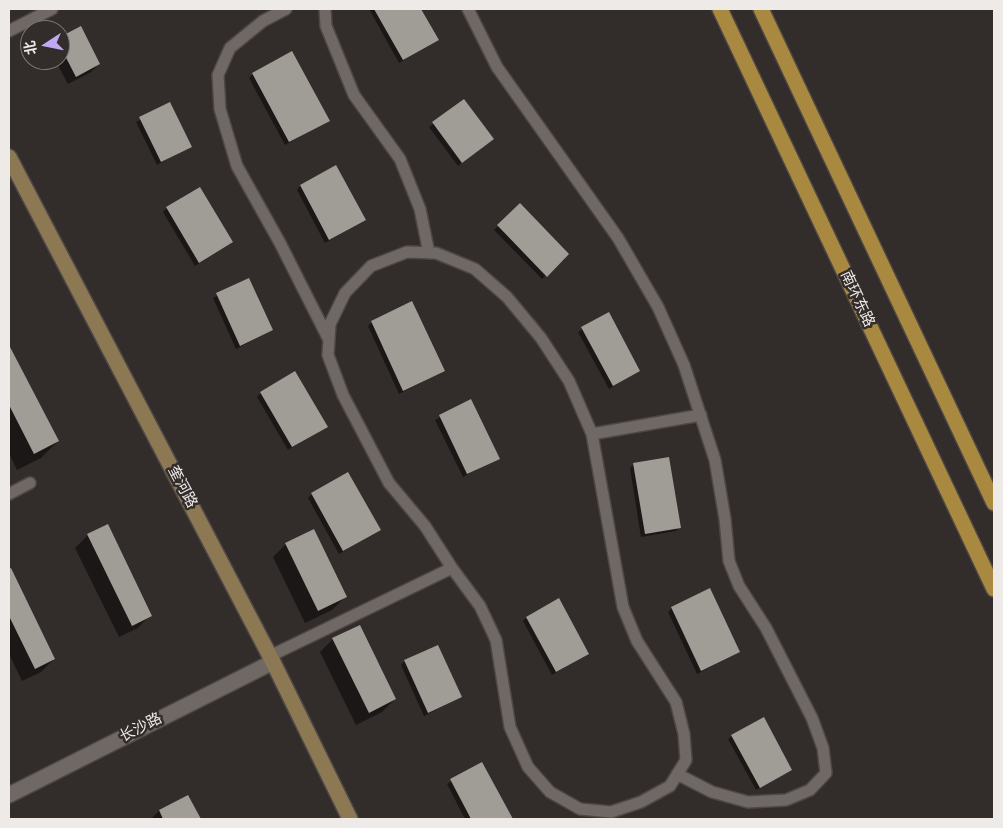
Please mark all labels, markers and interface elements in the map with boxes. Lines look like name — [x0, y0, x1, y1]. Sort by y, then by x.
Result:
north arrow — [20, 20, 70, 70]
text: 北 — [21, 39, 40, 56]
street label: 南环东路 — [836, 268, 878, 330]
street label: 奎河路 — [163, 463, 201, 511]
street label: 长沙路 — [117, 710, 165, 746]

